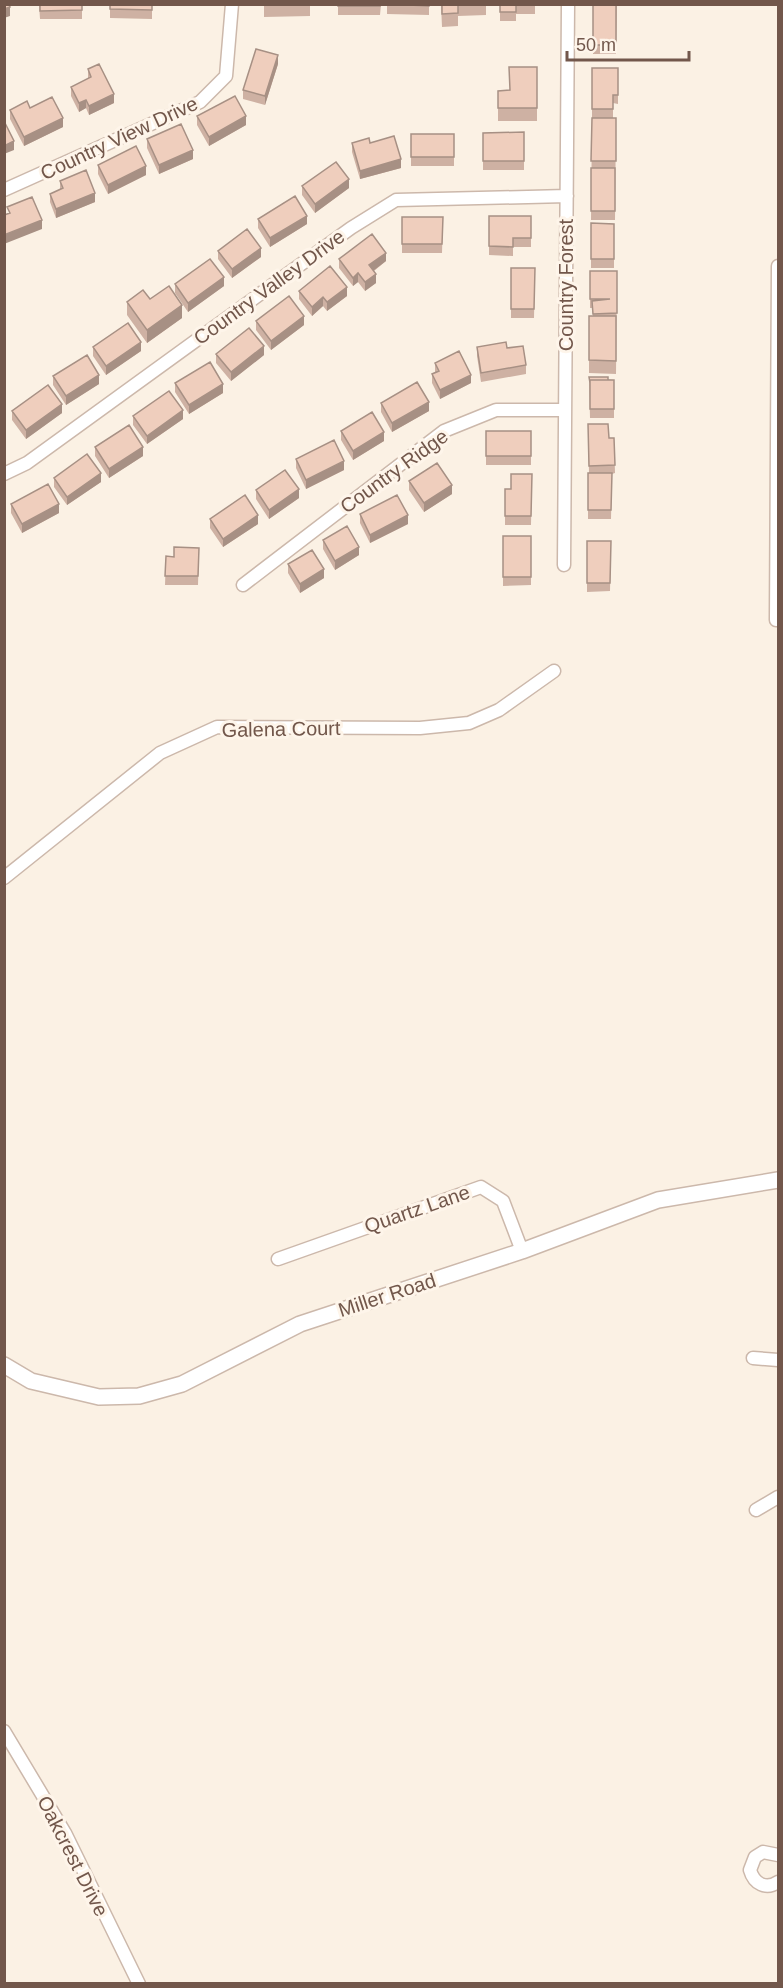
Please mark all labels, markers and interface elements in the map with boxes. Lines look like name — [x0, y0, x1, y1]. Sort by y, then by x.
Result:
scale bar — [567, 24, 688, 62]
text: 50 m — [576, 35, 616, 55]
street label: Country View Drive — [37, 92, 201, 184]
street label: Country Forest — [555, 218, 577, 351]
street label: Country Valley Drive — [189, 225, 349, 349]
street label: Country Ridge — [336, 425, 452, 517]
street label: Galena Court — [221, 717, 341, 741]
street label: Quartz Lane — [361, 1181, 473, 1237]
street label: Miller Road — [335, 1269, 439, 1321]
street label: Oakcrest Drive — [33, 1792, 113, 1920]

